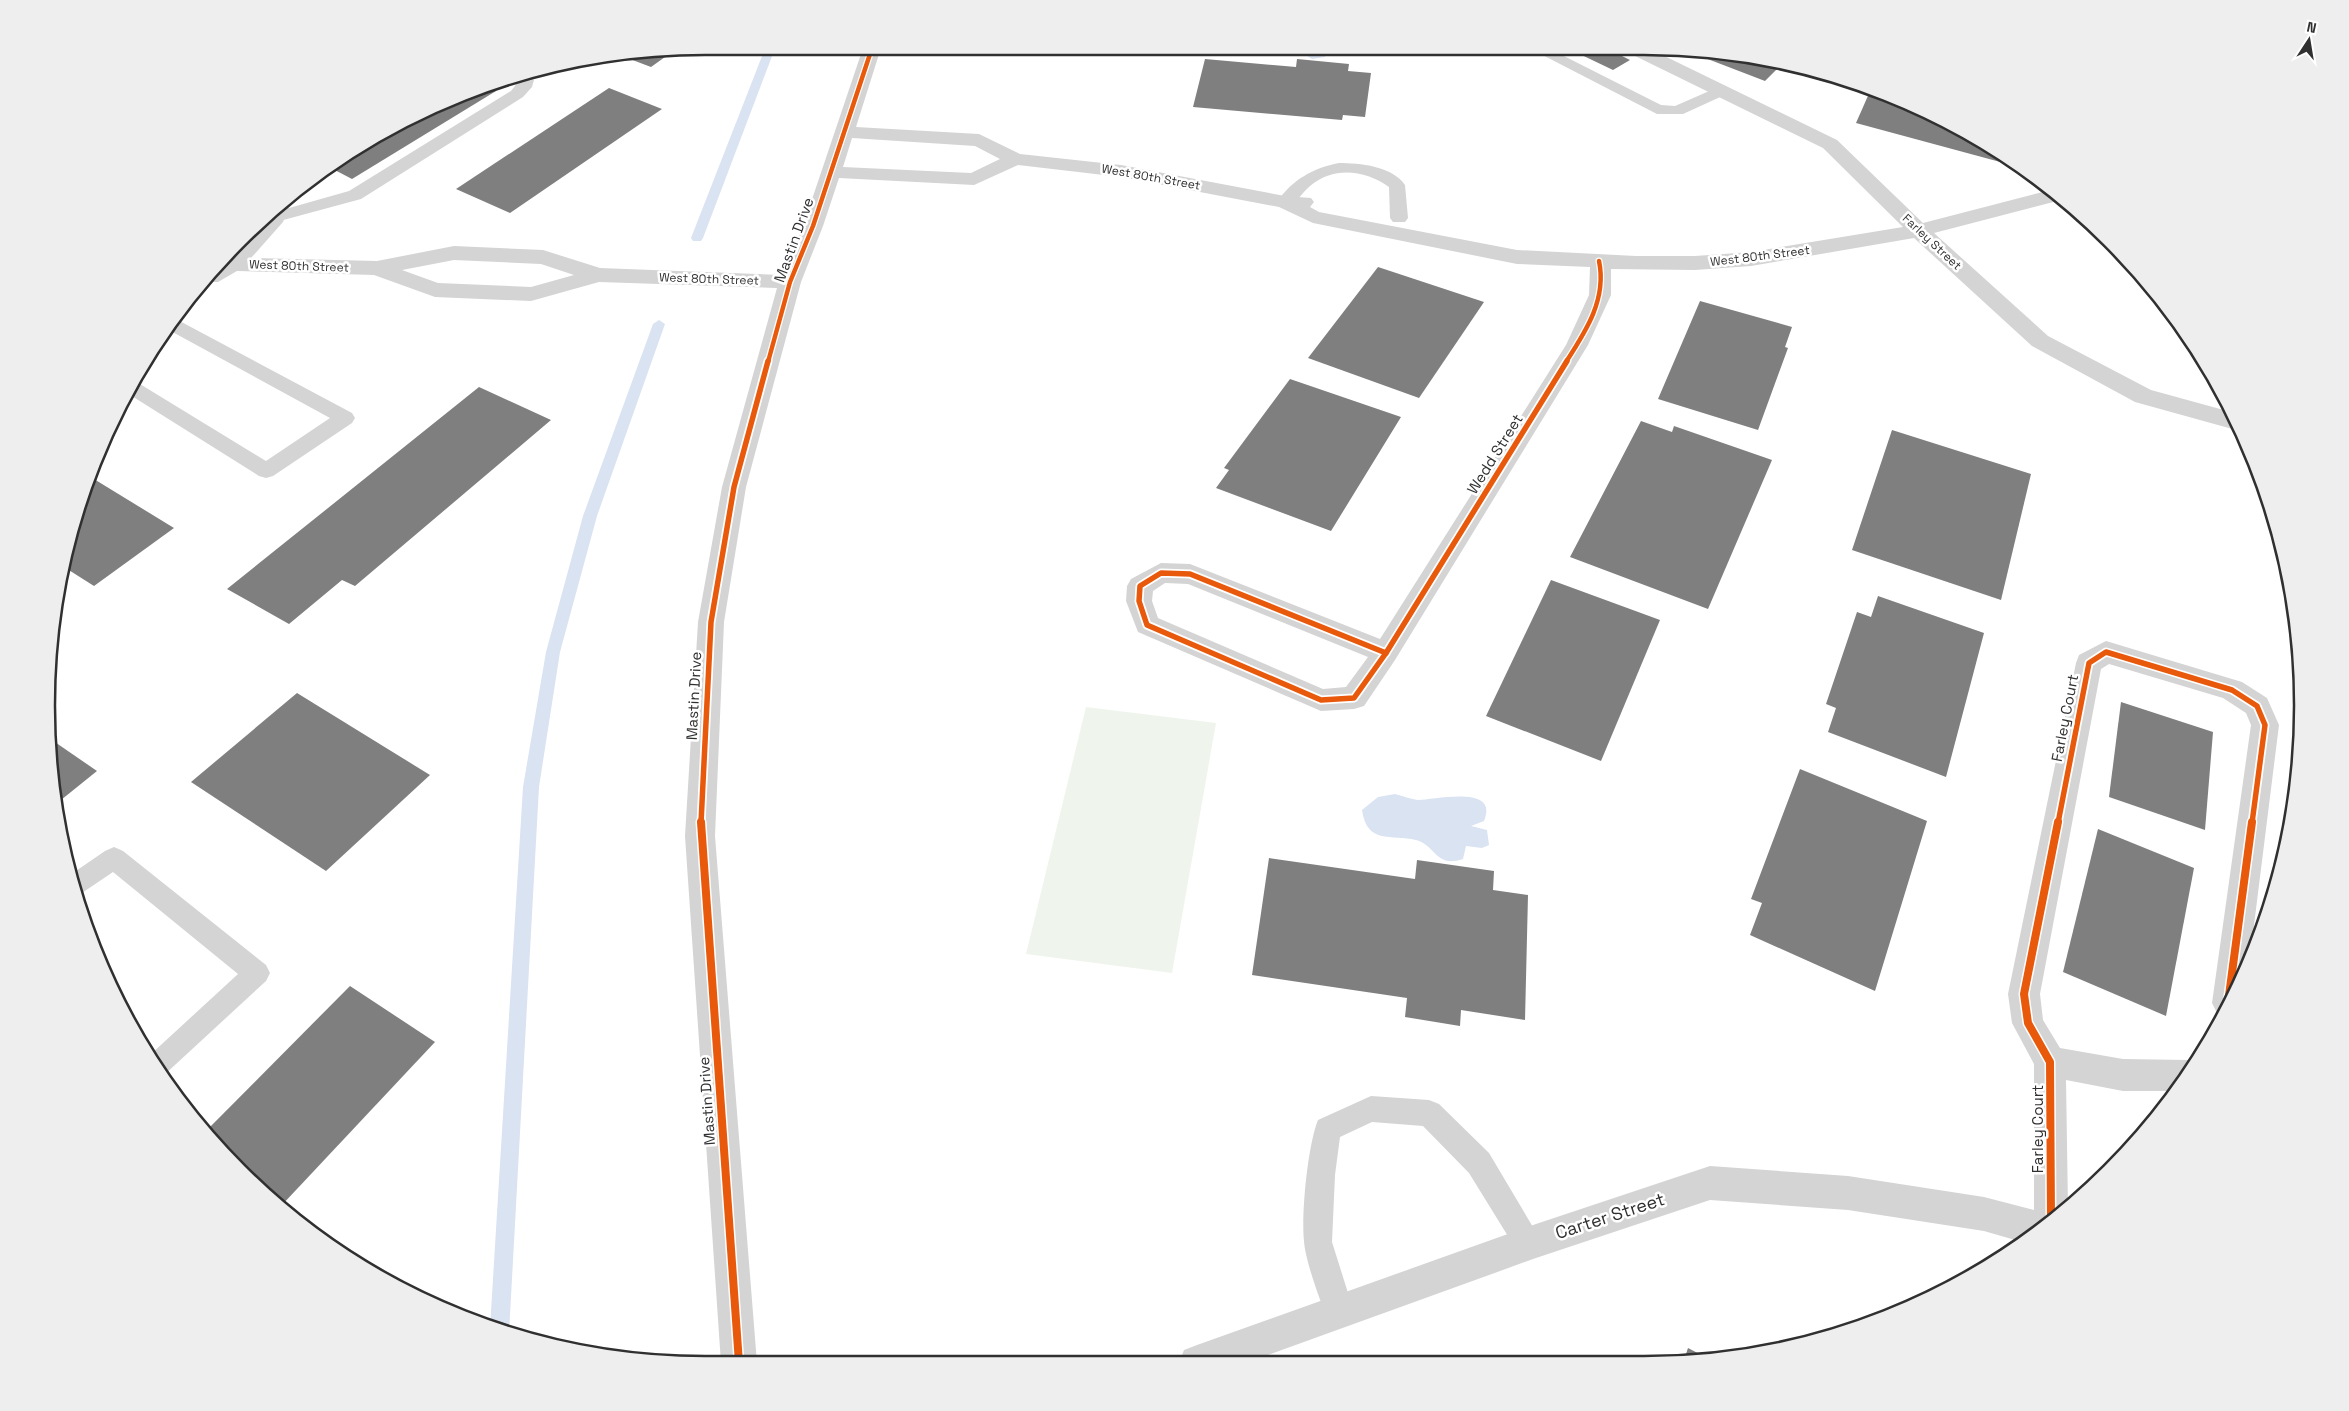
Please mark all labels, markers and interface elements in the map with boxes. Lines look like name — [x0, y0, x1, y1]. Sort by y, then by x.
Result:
north arrow — [2284, 15, 2334, 65]
text: N — [2305, 18, 2318, 37]
street label: West 80th Street — [1100, 160, 1202, 194]
street label: Mastin Drive — [769, 195, 818, 285]
street label: Farley Street — [1899, 211, 1965, 273]
street label: West 80th Street — [1709, 242, 1811, 270]
street label: West 80th Street — [249, 256, 349, 276]
street label: West 80th Street — [659, 269, 759, 289]
street label: Wedd Street — [1462, 410, 1527, 497]
street label: Mastin Drive — [682, 651, 705, 741]
street label: Farley Court — [2047, 673, 2082, 763]
street label: Mastin Drive — [694, 1056, 719, 1146]
street label: Farley Court — [2028, 1085, 2047, 1173]
street label: Carter Street — [1552, 1187, 1667, 1244]

